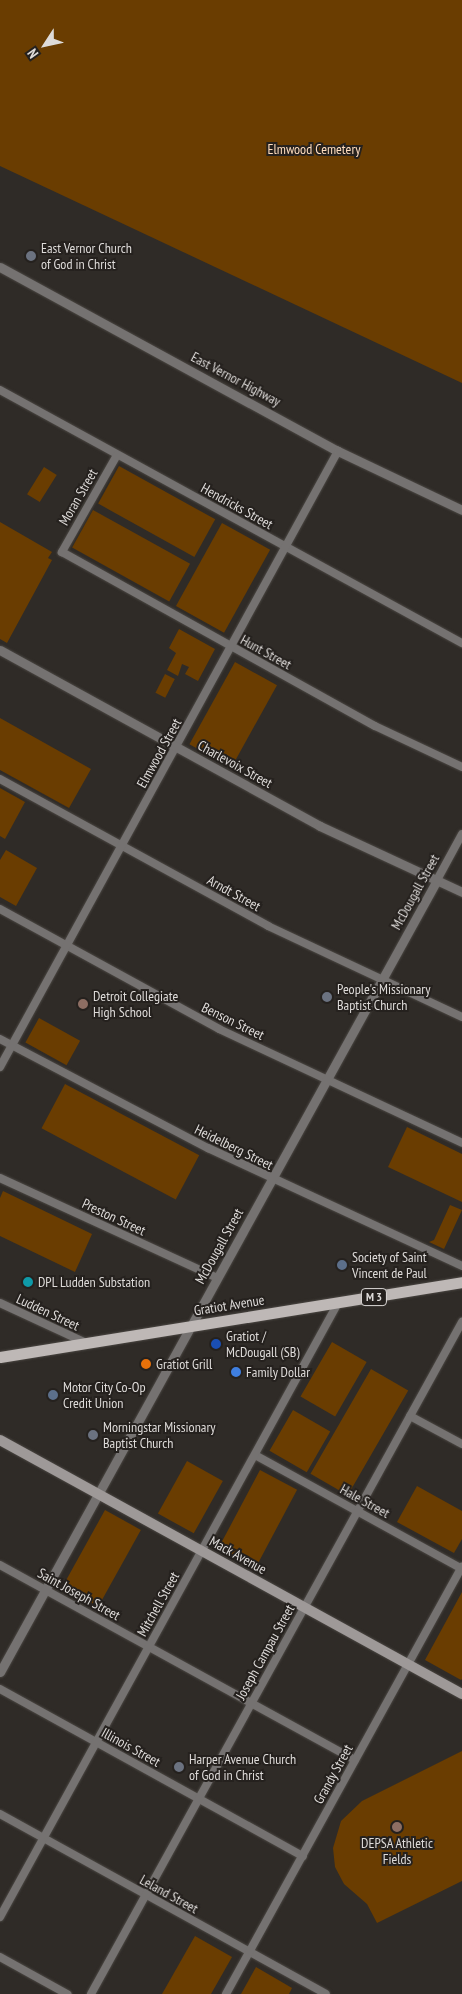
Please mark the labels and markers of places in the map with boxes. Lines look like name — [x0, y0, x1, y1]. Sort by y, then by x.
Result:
place label: East Vernor Church of God in Christ — [41, 240, 132, 272]
marker: East Vernor Church of God in Christ — [25, 250, 37, 262]
place label: People's Missionary Baptist Church — [337, 981, 430, 1014]
place label: Detroit Collegiate High School — [93, 988, 178, 1020]
marker: People's Missionary Baptist Church — [321, 991, 333, 1003]
marker: Detroit Collegiate High School — [77, 998, 89, 1010]
place label: Society of Saint Vincent de Paul — [352, 1249, 427, 1282]
marker: Society of Saint Vincent de Paul — [336, 1259, 348, 1271]
place label: DPL Ludden Substation — [38, 1274, 151, 1290]
marker: DPL Ludden Substation — [22, 1276, 34, 1288]
place label: Gratiot / McDougall (SB) — [226, 1328, 300, 1360]
marker: Gratiot / McDougall (SB) — [210, 1338, 222, 1350]
place label: Gratiot Grill — [156, 1356, 212, 1372]
marker: Gratiot Grill — [140, 1358, 152, 1370]
place label: Family Dollar — [246, 1364, 310, 1380]
marker: Family Dollar — [230, 1366, 242, 1378]
place label: Motor City Co-Op Credit Union — [63, 1379, 146, 1411]
marker: Motor City Co-Op Credit Union — [47, 1389, 59, 1401]
place label: Morningstar Missionary Baptist Church — [103, 1419, 216, 1451]
marker: Morningstar Missionary Baptist Church — [87, 1429, 99, 1441]
place label: Harper Avenue Church of God in Christ — [189, 1751, 297, 1784]
marker: Harper Avenue Church of God in Christ — [173, 1761, 185, 1773]
marker: DEPSA Athletic Fields — [391, 1821, 403, 1833]
place label: DEPSA Athletic Fields — [361, 1835, 433, 1868]

